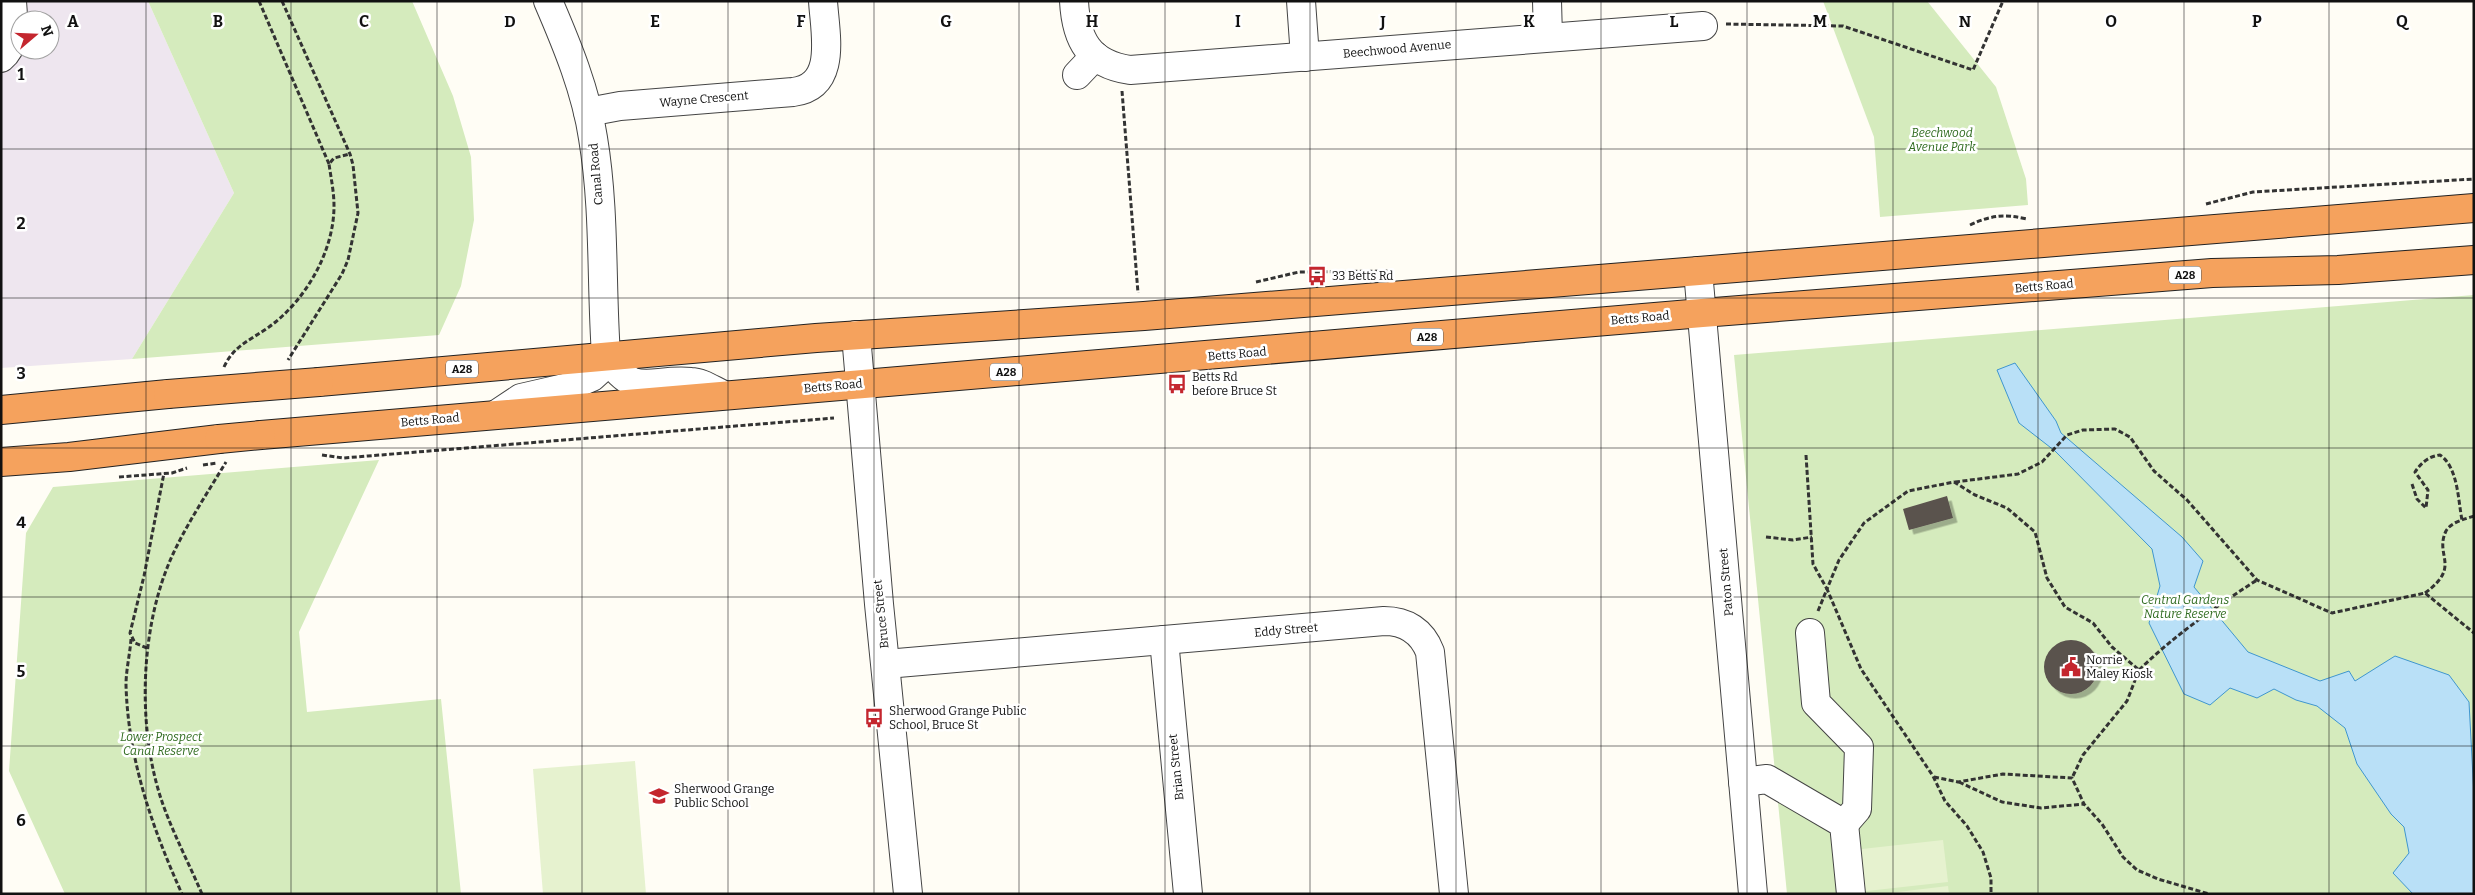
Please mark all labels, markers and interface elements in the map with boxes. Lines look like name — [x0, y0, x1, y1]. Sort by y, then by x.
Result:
north arrow — [10, 10, 60, 60]
text: A — [67, 12, 79, 31]
text: B — [213, 12, 223, 31]
text: C — [359, 12, 369, 31]
text: D — [504, 12, 516, 31]
text: E — [650, 12, 660, 31]
text: F — [797, 12, 806, 31]
text: G — [940, 12, 952, 31]
text: H — [1086, 12, 1099, 31]
text: I — [1235, 12, 1241, 31]
text: J — [1379, 12, 1386, 31]
text: K — [1523, 12, 1535, 31]
text: L — [1670, 12, 1679, 31]
text: M — [1813, 12, 1827, 31]
text: N — [1959, 12, 1971, 31]
text: O — [2105, 12, 2117, 31]
text: P — [2252, 12, 2262, 31]
text: Q — [2396, 12, 2410, 31]
text: N — [37, 23, 57, 39]
street label: Beechwood Avenue — [1342, 37, 1452, 61]
text: 1 — [18, 65, 25, 84]
street label: Wayne Crescent — [659, 88, 750, 110]
park label: Beechwood Avenue Park — [1907, 126, 1976, 154]
street label: Canal Road — [586, 142, 606, 206]
text: 2 — [16, 214, 26, 233]
bus stop icon: 33 Betts Rd — [1306, 265, 1328, 287]
road number: A28 — [2169, 266, 2201, 284]
place label: 33 Betts Rd — [1332, 269, 1393, 283]
street label: Betts Road — [2014, 276, 2074, 296]
street label: Betts Road — [1610, 308, 1670, 328]
road number: A28 — [1411, 328, 1443, 346]
street label: Betts Road — [1207, 344, 1267, 364]
road number: A28 — [446, 360, 478, 378]
text: 3 — [16, 364, 26, 383]
road number: A28 — [990, 364, 1022, 381]
place label: Betts Rd before Bruce St — [1192, 370, 1278, 398]
bus stop icon: Betts Rd before Bruce St — [1166, 373, 1188, 395]
street label: Betts Road — [803, 376, 863, 396]
street label: Betts Road — [400, 410, 460, 430]
text: 4 — [16, 513, 26, 532]
street label: Paton Street — [1716, 547, 1736, 617]
street label: Bruce Street — [870, 578, 892, 649]
park label: Central Gardens Nature Reserve — [2141, 593, 2229, 621]
street label: Eddy Street — [1254, 620, 1319, 640]
place label: Norrie Maley Kiosk — [2086, 653, 2153, 681]
public building icon: Norrie Maley Kiosk — [2060, 656, 2082, 678]
text: 5 — [17, 662, 26, 681]
place label: Sherwood Grange Public School, Bruce St — [889, 704, 1026, 732]
bus stop icon: Sherwood Grange Public School, Bruce St — [863, 707, 885, 729]
park label: Lower Prospect Canal Reserve — [120, 730, 203, 758]
street label: Brian Street — [1165, 733, 1186, 801]
place label: Sherwood Grange Public School — [674, 782, 774, 810]
school or university icon: Sherwood Grange Public School — [648, 785, 670, 807]
text: 6 — [16, 811, 26, 830]

